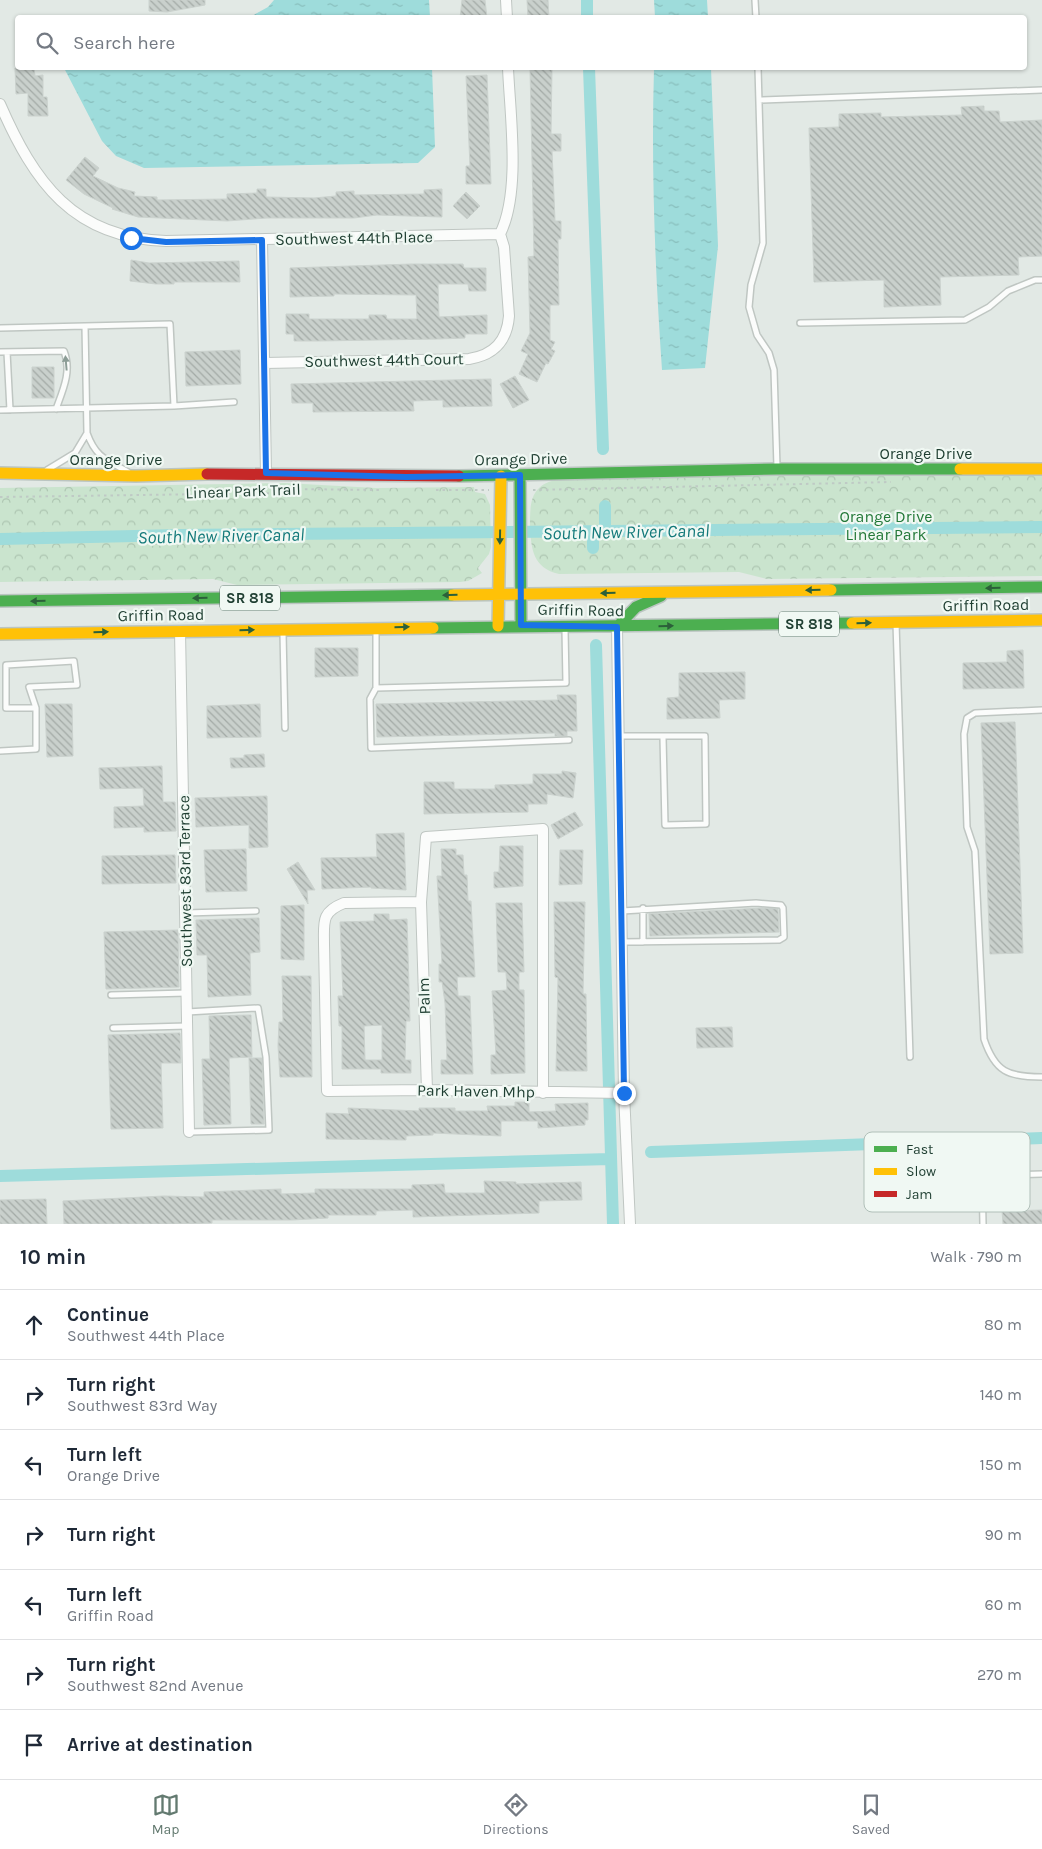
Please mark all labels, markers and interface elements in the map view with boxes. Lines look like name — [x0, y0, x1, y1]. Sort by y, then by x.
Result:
search box — [15, 15, 1027, 70]
icon: search — [33, 29, 61, 57]
text: Search here — [73, 32, 175, 54]
route start — [120, 227, 143, 250]
street label: Southwest 44th Place — [275, 227, 433, 249]
street label: Southwest 44th Court — [304, 349, 464, 371]
one-way arrow — [62, 354, 70, 370]
street label: Orange Drive — [880, 444, 973, 463]
street label: Orange Drive — [474, 449, 568, 469]
street label: Orange Drive — [70, 450, 163, 469]
street label: Linear Park Trail — [185, 479, 301, 503]
park label: Orange Drive Linear Park — [840, 507, 933, 544]
water label: South New River Canal — [542, 520, 710, 544]
water label: South New River Canal — [137, 524, 305, 548]
one-way arrow — [496, 529, 504, 545]
one-way arrow — [985, 584, 1001, 592]
road number: SR 818 — [220, 586, 280, 610]
one-way arrow — [805, 586, 821, 594]
one-way arrow — [600, 589, 616, 597]
one-way arrow — [442, 591, 458, 599]
one-way arrow — [192, 595, 208, 603]
street label: Griffin Road — [942, 595, 1030, 615]
one-way arrow — [30, 597, 46, 605]
street label: Griffin Road — [537, 600, 625, 620]
street label: Griffin Road — [117, 605, 205, 625]
road number: SR 818 — [779, 612, 839, 636]
one-way arrow — [856, 619, 872, 627]
one-way arrow — [658, 622, 674, 630]
one-way arrow — [394, 623, 410, 631]
one-way arrow — [239, 626, 255, 634]
one-way arrow — [93, 628, 109, 636]
street label: Southwest 83rd Terrace — [174, 795, 196, 967]
street label: Palm — [414, 977, 434, 1015]
street label: Park Haven Mhp — [417, 1080, 535, 1102]
route end — [613, 1082, 636, 1105]
legend — [864, 1132, 1030, 1212]
text: Fast — [906, 1141, 933, 1158]
text: Slow — [906, 1163, 936, 1180]
text: Jam — [906, 1186, 932, 1203]
text: 10 min — [20, 1245, 86, 1269]
text: Walk · 790 m — [930, 1247, 1022, 1266]
text: Continue — [67, 1304, 149, 1326]
icon: ahead — [20, 1311, 48, 1339]
text: 80 m — [984, 1315, 1022, 1334]
text: Southwest 44th Place — [67, 1326, 225, 1345]
text: Turn right — [67, 1374, 156, 1396]
icon: right — [20, 1381, 48, 1409]
text: 140 m — [980, 1385, 1022, 1404]
text: Southwest 83rd Way — [67, 1396, 217, 1415]
text: Turn left — [67, 1444, 142, 1466]
icon: left — [20, 1451, 48, 1479]
text: 150 m — [979, 1455, 1022, 1474]
text: Orange Drive — [67, 1466, 160, 1485]
icon: right — [20, 1521, 48, 1549]
text: Turn right — [67, 1524, 156, 1546]
text: 90 m — [984, 1525, 1022, 1544]
text: Turn left — [67, 1584, 142, 1606]
icon: left — [20, 1591, 48, 1619]
text: 60 m — [985, 1595, 1022, 1614]
text: Griffin Road — [67, 1606, 154, 1625]
text: Turn right — [67, 1654, 156, 1676]
icon: right — [20, 1661, 48, 1689]
text: 270 m — [977, 1665, 1022, 1684]
text: Southwest 82nd Avenue — [67, 1676, 244, 1695]
icon: arrive — [20, 1731, 48, 1759]
text: Arrive at destination — [67, 1734, 253, 1756]
tab: Map — [152, 1791, 180, 1838]
tab: Directions — [483, 1791, 549, 1838]
tab: Saved — [852, 1791, 890, 1838]

